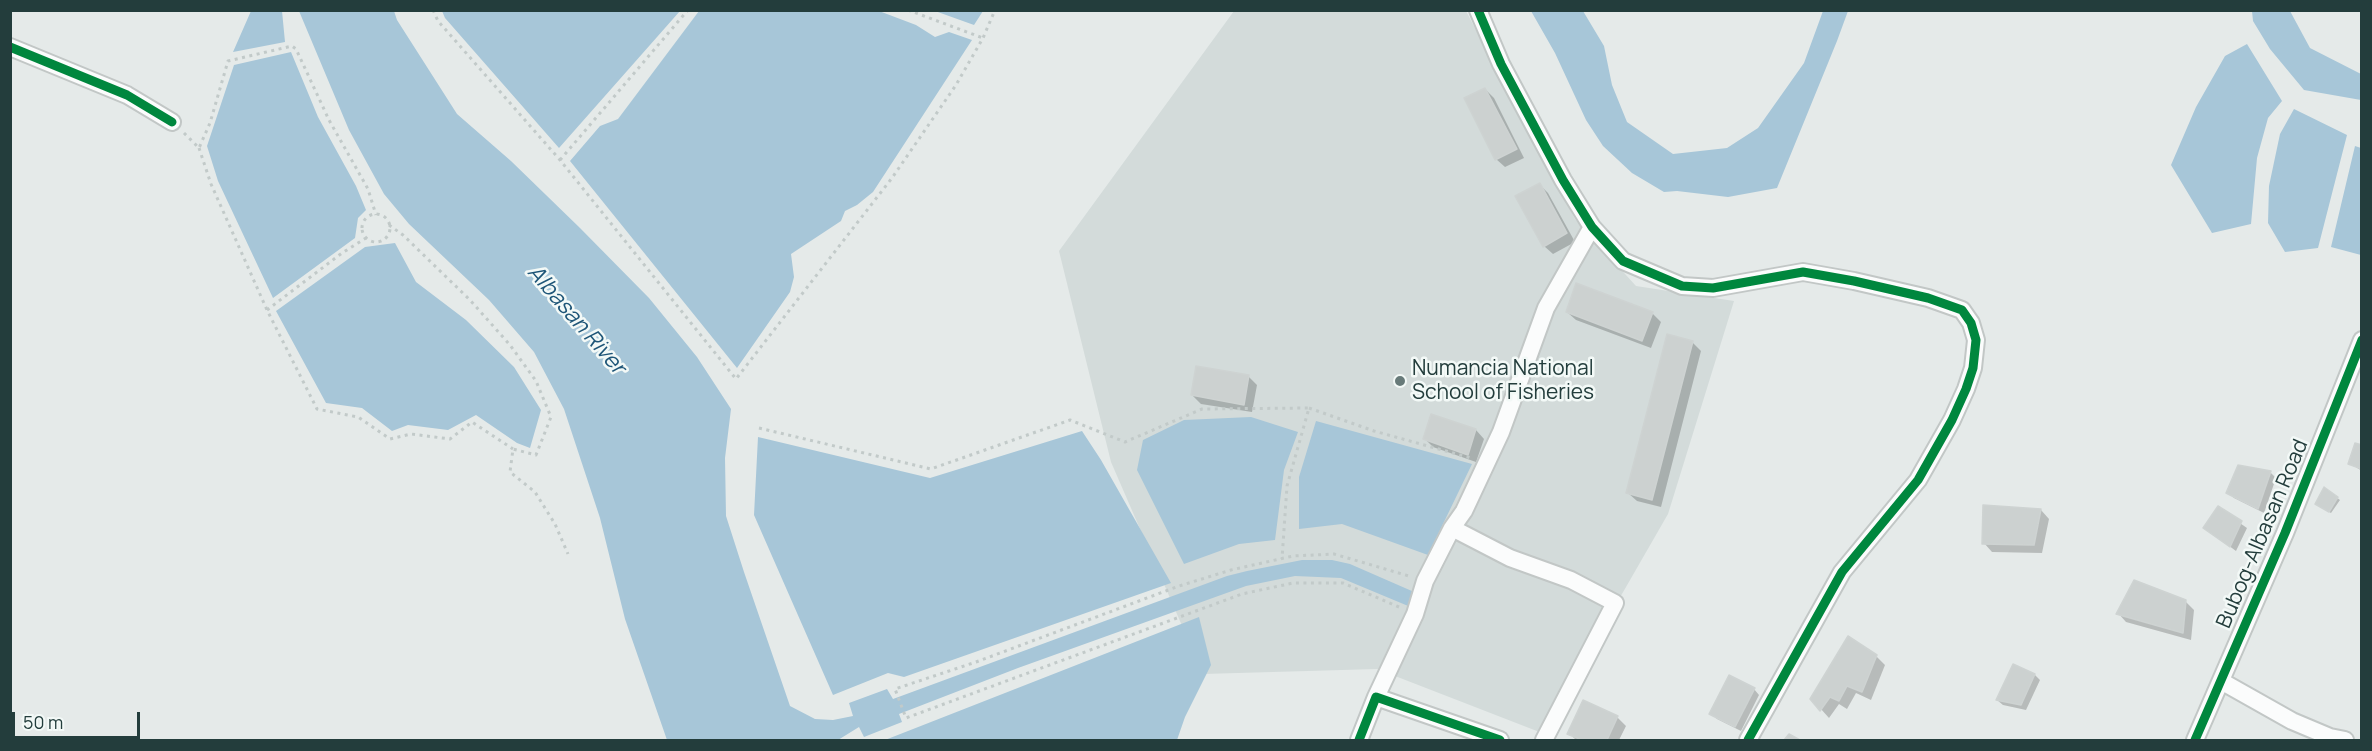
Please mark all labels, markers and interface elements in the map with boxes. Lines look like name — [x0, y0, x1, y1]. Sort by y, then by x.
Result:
water label: Albasan River — [521, 260, 631, 380]
place label: Numancia National School of Fisheries — [1412, 356, 1594, 406]
marker: Numancia National School of Fisheries — [1393, 374, 1407, 388]
street label: Bubog-Albasan Road — [2212, 436, 2314, 632]
scale bar — [15, 700, 142, 738]
text: 50 m — [23, 710, 63, 734]

